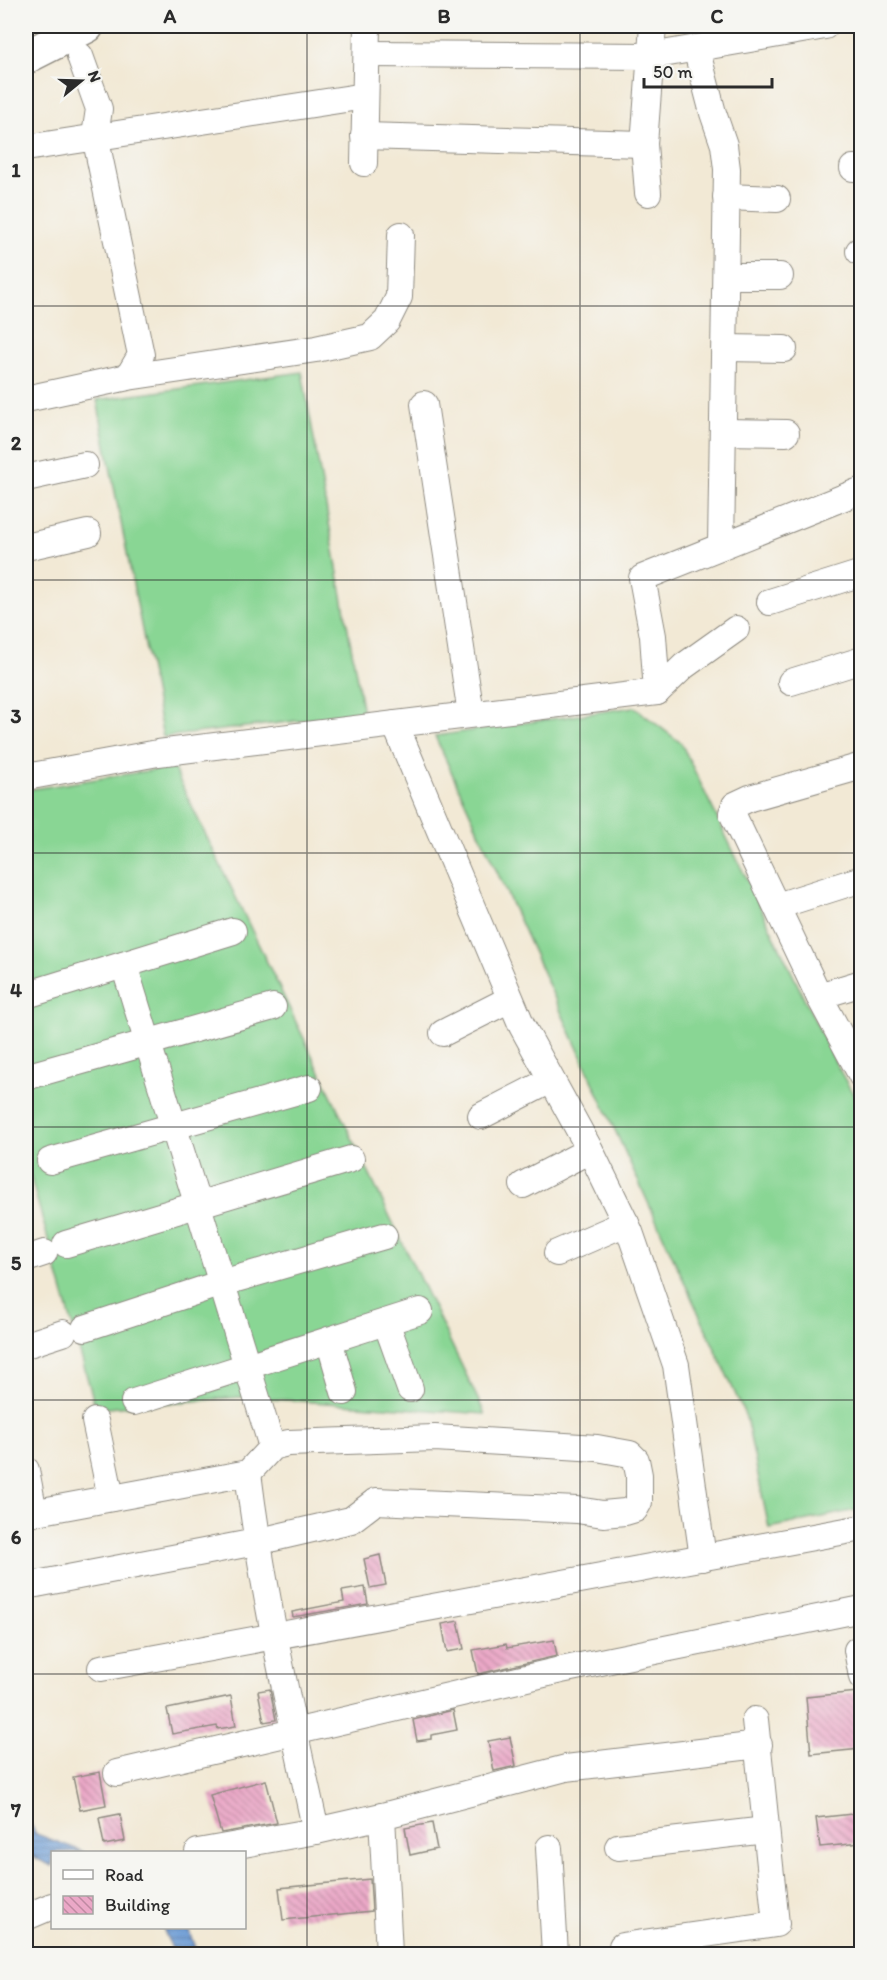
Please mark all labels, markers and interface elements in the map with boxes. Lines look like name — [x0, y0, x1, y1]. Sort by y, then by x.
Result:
text: A — [163, 4, 177, 28]
text: B — [438, 4, 451, 28]
text: C — [711, 4, 724, 28]
north arrow — [51, 51, 111, 111]
scale bar — [644, 51, 772, 89]
text: 50 m — [653, 61, 693, 83]
text: N — [84, 68, 105, 84]
text: 1 — [11, 158, 21, 182]
text: 2 — [11, 431, 22, 455]
text: 3 — [11, 704, 22, 728]
text: 4 — [10, 978, 22, 1002]
text: 5 — [11, 1251, 22, 1275]
text: 6 — [11, 1525, 22, 1549]
text: 7 — [10, 1798, 21, 1822]
legend — [51, 1851, 246, 1929]
text: Road — [105, 1864, 144, 1886]
text: Building — [105, 1894, 171, 1916]

